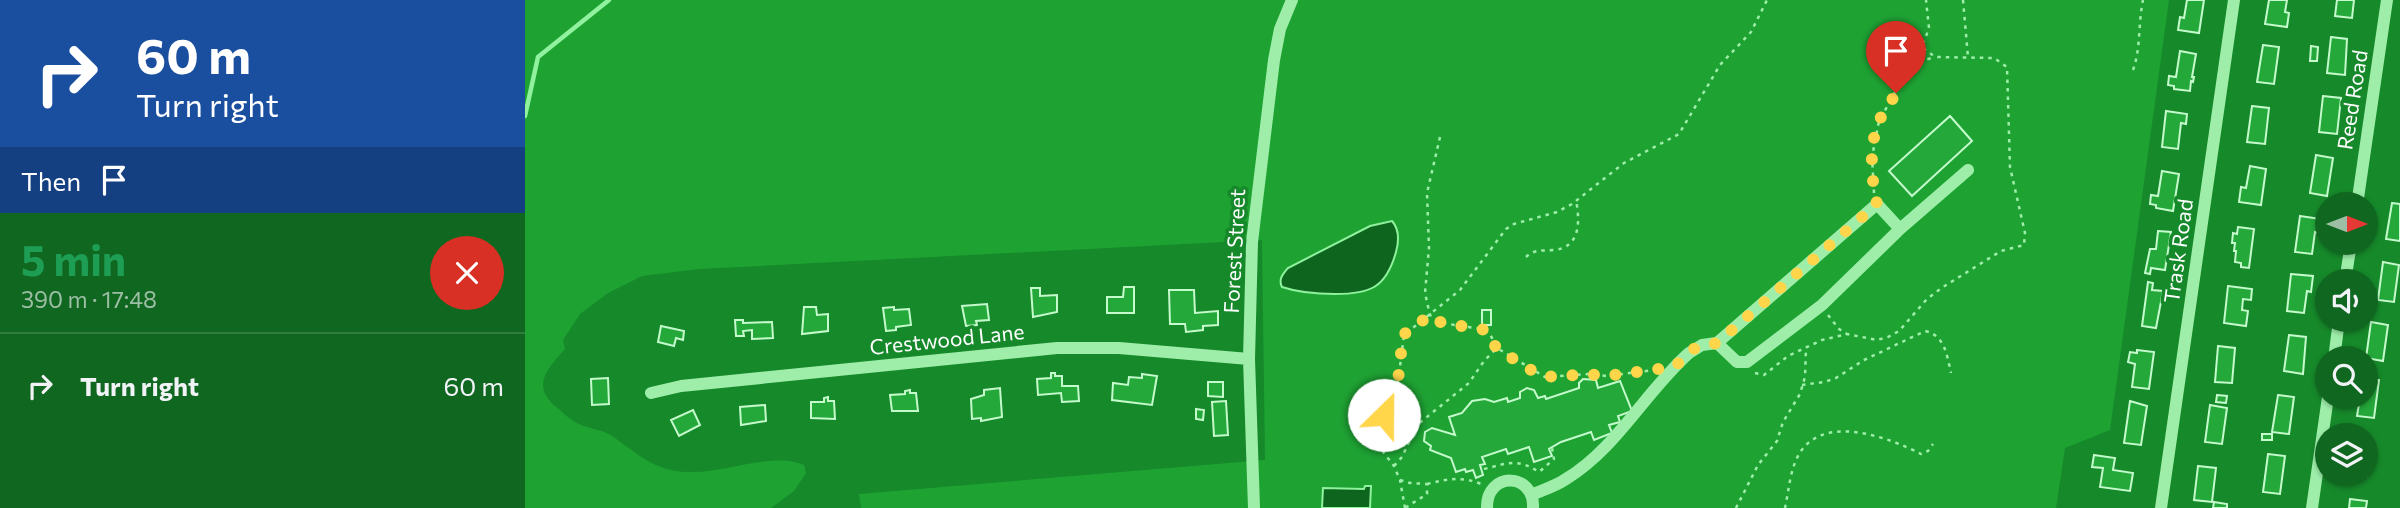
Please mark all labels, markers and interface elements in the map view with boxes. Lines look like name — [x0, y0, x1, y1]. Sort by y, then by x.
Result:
pin — [1866, 21, 1926, 93]
text: 60 m — [136, 24, 251, 84]
icon: right — [21, 28, 112, 119]
icon: arrive — [1877, 32, 1915, 70]
street label: Reed Road — [2331, 48, 2372, 151]
text: Turn right — [136, 84, 279, 124]
icon: arrive — [95, 161, 133, 199]
text: Then — [21, 165, 81, 196]
street label: Forest Street — [1218, 188, 1249, 314]
north arrow — [2315, 192, 2378, 256]
map controls — [2315, 192, 2378, 486]
street label: Trask Road — [2158, 197, 2197, 304]
text: 5 min — [21, 233, 126, 285]
button: close — [430, 236, 504, 310]
button: sound — [2315, 269, 2378, 332]
text: 390 m · 17:48 — [21, 285, 157, 313]
street label: Crestwood Lane — [868, 318, 1025, 359]
button: search — [2315, 346, 2378, 409]
icon: right — [21, 367, 59, 405]
text: Turn right — [80, 370, 199, 401]
text: 60 m — [444, 370, 504, 401]
position arrow — [1347, 378, 1421, 452]
button: layers — [2315, 423, 2378, 486]

